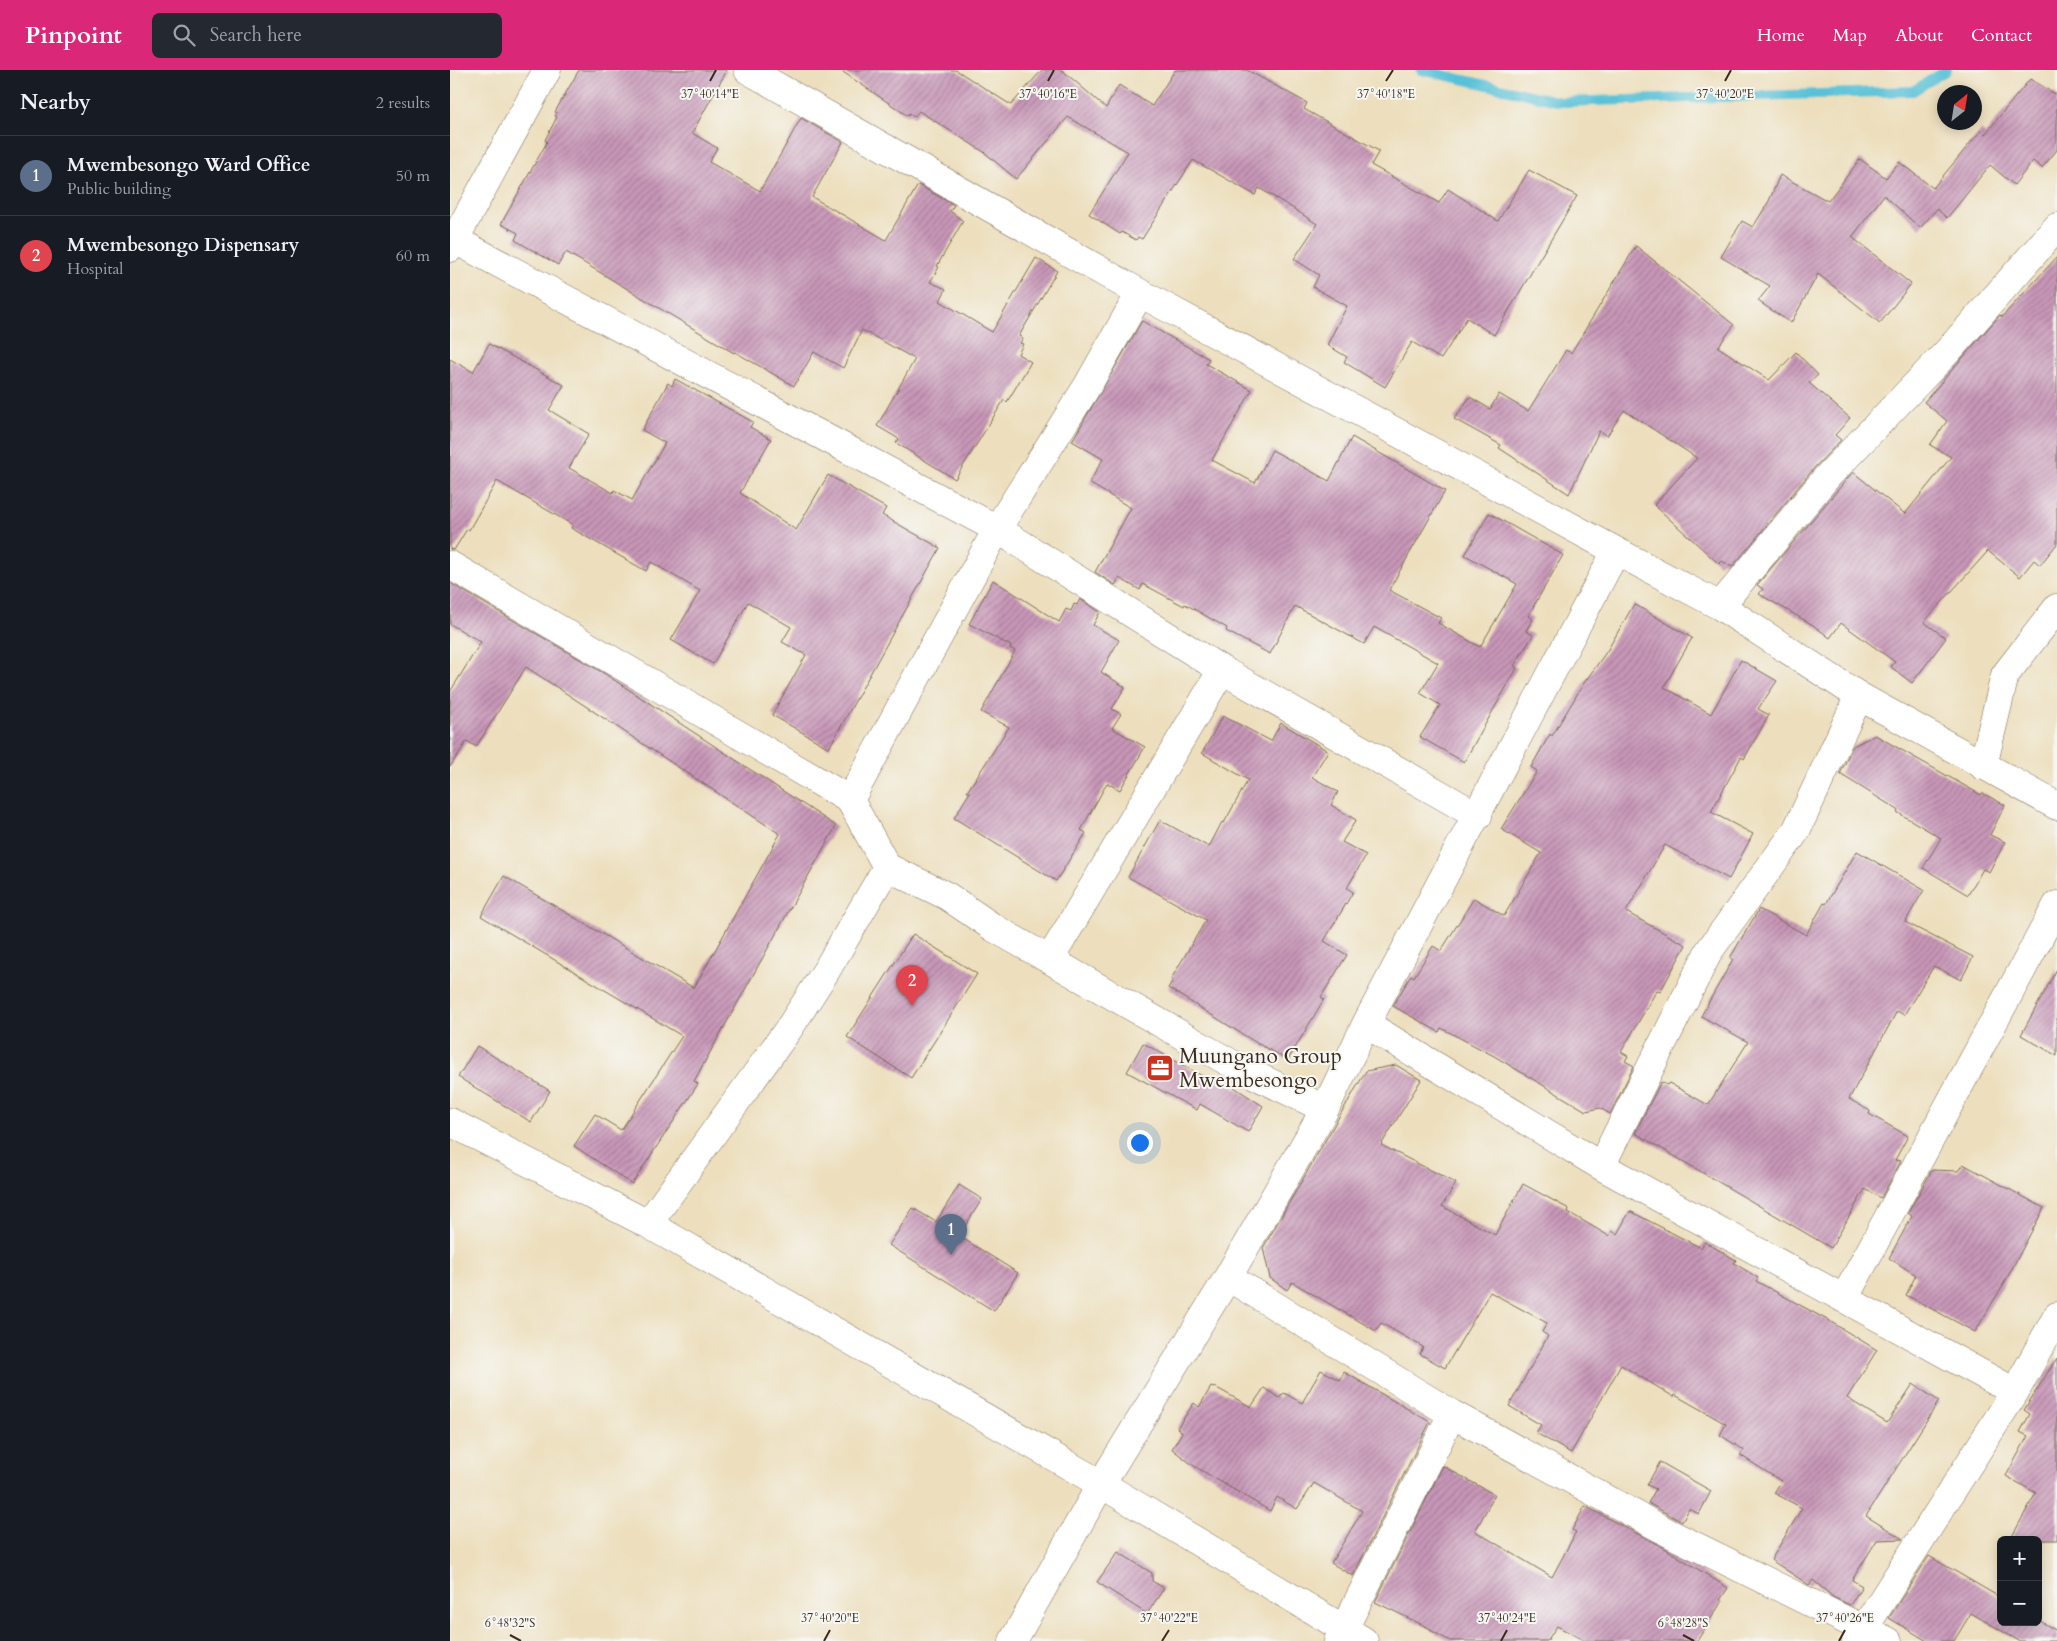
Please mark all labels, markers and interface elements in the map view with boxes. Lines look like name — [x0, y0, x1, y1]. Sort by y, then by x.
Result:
search box — [152, 13, 502, 58]
text: Pinpoint — [25, 19, 122, 52]
icon: search — [170, 21, 198, 49]
text: Search here — [210, 22, 302, 48]
text: Home — [1757, 23, 1805, 48]
text: Map — [1833, 23, 1867, 48]
text: About — [1895, 23, 1943, 48]
text: Contact — [1971, 23, 2032, 48]
north arrow — [1937, 85, 1982, 130]
text: 37°40'14"E — [681, 86, 739, 102]
text: 37°40'16"E — [1019, 86, 1077, 102]
text: 37°40'18"E — [1357, 86, 1415, 102]
text: 37°40'20"E — [1696, 86, 1754, 102]
text: Nearby — [20, 88, 91, 117]
text: 2 results — [376, 92, 430, 114]
text: Mwembesongo Ward Office — [67, 152, 310, 178]
text: 1 — [32, 165, 40, 187]
text: 50 m — [396, 165, 430, 187]
text: Public building — [67, 178, 171, 200]
text: Mwembesongo Dispensary — [67, 232, 299, 258]
text: 2 — [32, 245, 40, 267]
text: 60 m — [396, 245, 430, 267]
text: Hospital — [67, 258, 123, 280]
pin: 2 — [896, 965, 928, 1006]
place label: Muungano Group Mwembesongo — [1179, 1042, 1342, 1095]
office icon: Muungano Group Mwembesongo — [1145, 1053, 1175, 1083]
your location — [1127, 1130, 1153, 1156]
pin: 1 — [935, 1214, 967, 1255]
map controls — [1997, 1536, 2042, 1626]
button: + — [1997, 1536, 2042, 1581]
button: − — [1997, 1581, 2042, 1626]
text: 37°40'20"E — [801, 1610, 859, 1626]
text: 37°40'22"E — [1140, 1610, 1198, 1626]
text: 37°40'24"E — [1478, 1610, 1536, 1626]
text: 37°40'26"E — [1816, 1610, 1874, 1626]
text: 6°48'32"S — [485, 1615, 535, 1631]
text: 6°48'28"S — [1658, 1615, 1708, 1631]

